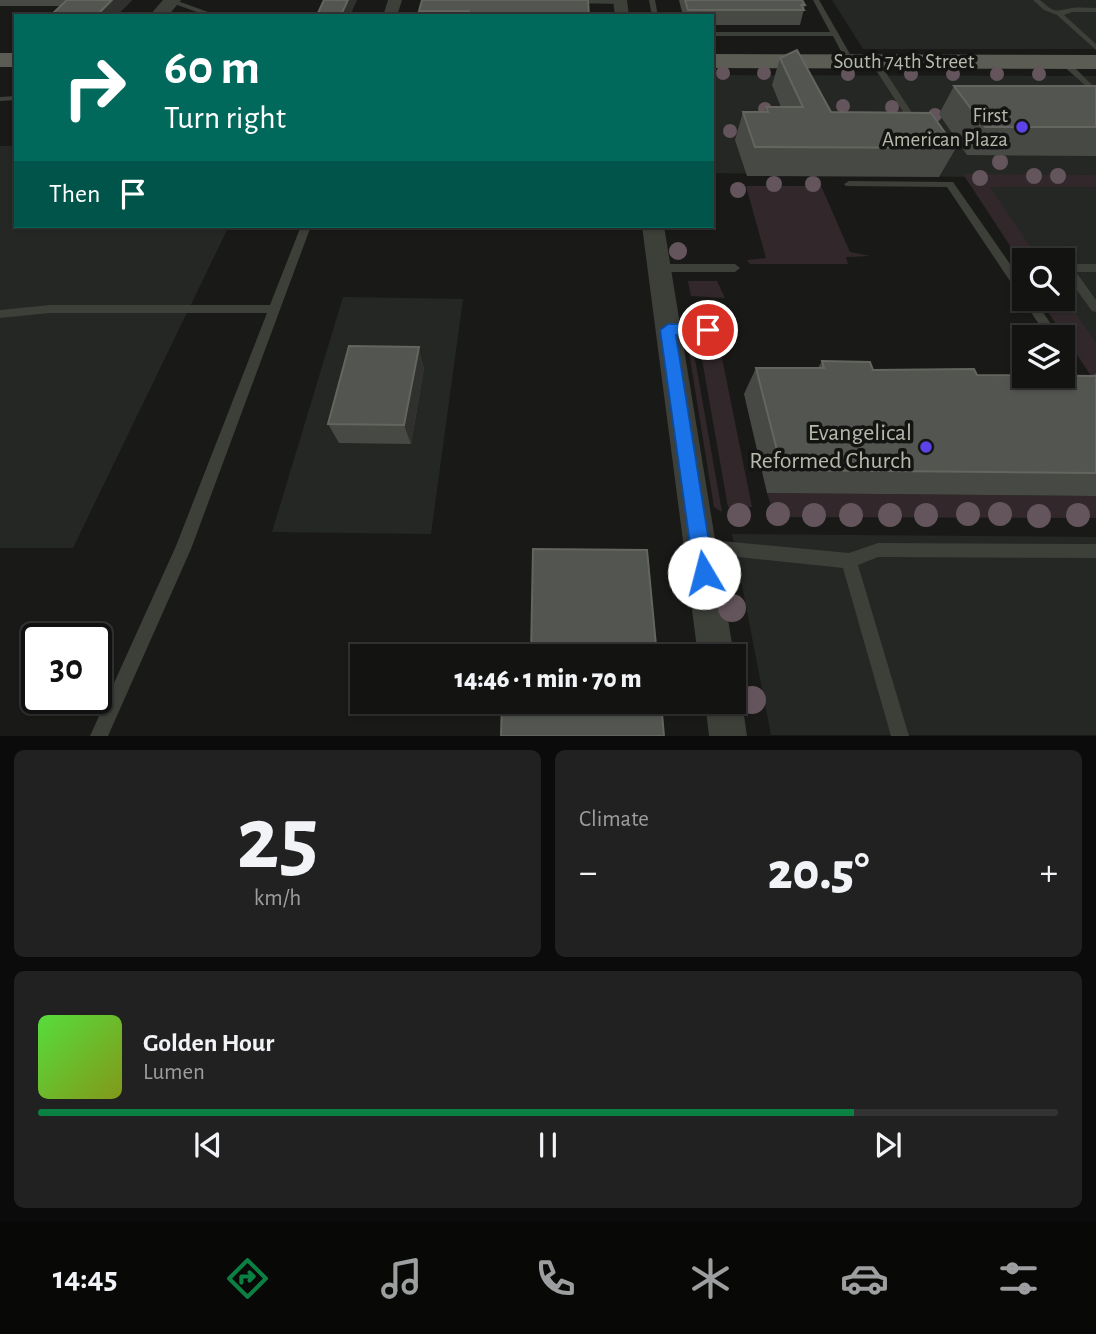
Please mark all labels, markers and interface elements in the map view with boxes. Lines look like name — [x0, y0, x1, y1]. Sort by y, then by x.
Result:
icon: right — [49, 42, 140, 133]
text: 60 m — [164, 44, 260, 93]
street label: South 74th Street — [834, 51, 975, 72]
text: Turn right — [164, 102, 286, 134]
place label: First American Plaza — [882, 105, 1008, 150]
marker: First American Plaza — [1014, 119, 1030, 135]
icon: arrive — [114, 175, 152, 213]
text: Then — [49, 181, 100, 207]
map controls — [1012, 248, 1075, 388]
button: search — [1012, 248, 1075, 311]
pin — [678, 300, 738, 360]
icon: arrive — [689, 311, 727, 349]
button: layers — [1012, 325, 1075, 388]
place label: Evangelical Reformed Church — [749, 421, 912, 473]
marker: Evangelical Reformed Church — [918, 439, 934, 455]
position arrow — [667, 536, 741, 610]
speed limit sign: 30 — [21, 623, 112, 714]
text: 14:46 · 1 min · 70 m — [455, 666, 641, 692]
text: 25 — [236, 794, 319, 885]
text: Climate — [579, 808, 649, 831]
text: 20.5° — [768, 846, 869, 898]
text: − — [579, 854, 597, 892]
text: + — [1040, 854, 1058, 892]
text: km/h — [254, 887, 301, 910]
text: Golden Hour — [143, 1030, 274, 1056]
text: Lumen — [143, 1061, 205, 1084]
icon: previous — [189, 1126, 227, 1164]
icon: pause — [529, 1126, 567, 1164]
icon: next — [869, 1126, 907, 1164]
icon: directions — [223, 1254, 272, 1303]
icon: music — [377, 1254, 426, 1303]
icon: phone — [531, 1254, 580, 1303]
icon: climate — [686, 1254, 735, 1303]
icon: car — [840, 1254, 889, 1303]
icon: filters — [994, 1254, 1043, 1303]
text: 14:45 — [53, 1262, 118, 1294]

